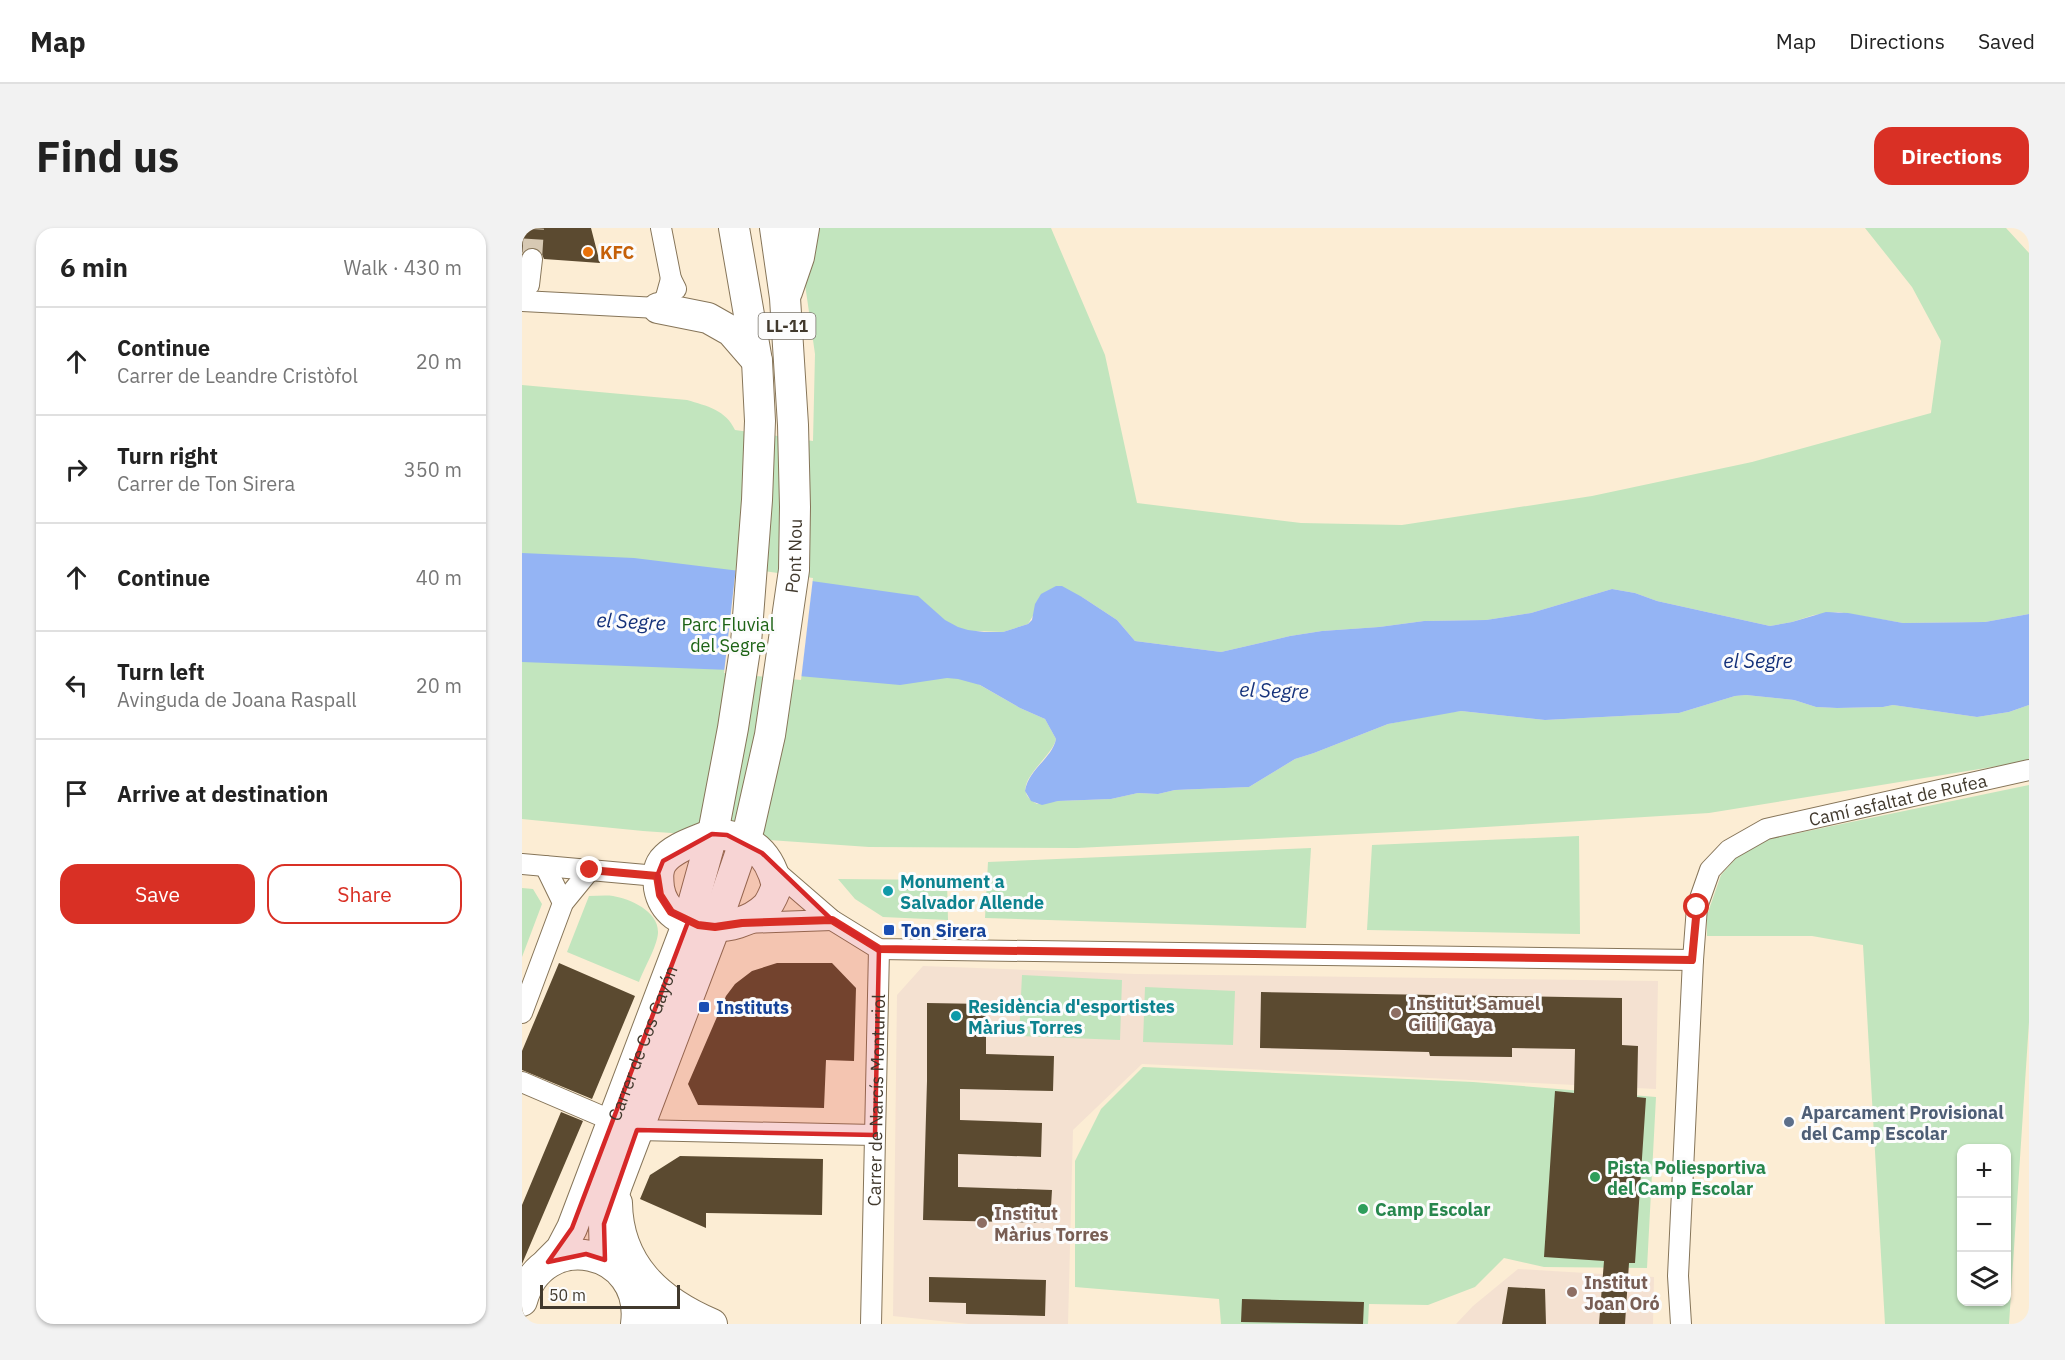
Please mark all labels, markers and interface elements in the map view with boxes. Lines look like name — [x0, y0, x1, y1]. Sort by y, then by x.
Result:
text: Map — [30, 23, 86, 60]
text: Map — [1776, 27, 1816, 55]
text: Directions — [1849, 27, 1945, 55]
text: Saved — [1978, 27, 2035, 55]
button: Directions — [1874, 127, 2029, 185]
text: Find us — [36, 129, 179, 184]
place label: KFC — [600, 241, 635, 264]
marker: KFC — [581, 245, 595, 259]
text: 6 min — [60, 250, 128, 284]
text: Walk · 430 m — [344, 254, 462, 281]
road number: LL-11 — [758, 313, 816, 339]
text: Continue — [117, 333, 210, 362]
icon: ahead — [60, 345, 93, 378]
text: 20 m — [416, 348, 462, 375]
text: Carrer de Leandre Cristòfol — [117, 362, 358, 389]
text: Turn right — [117, 441, 218, 470]
icon: right — [60, 453, 93, 486]
text: 350 m — [404, 456, 462, 483]
text: Carrer de Ton Sirera — [117, 470, 295, 497]
street label: Pont Nou — [779, 518, 806, 595]
icon: ahead — [60, 561, 93, 594]
text: Continue — [117, 563, 210, 592]
text: 40 m — [416, 564, 462, 591]
water label: el Segre — [596, 606, 666, 636]
park label: Parc Fluvial del Segre — [681, 613, 775, 657]
water label: el Segre — [1723, 647, 1793, 674]
text: Turn left — [117, 657, 205, 686]
icon: left — [60, 669, 93, 702]
text: 20 m — [416, 672, 462, 699]
water label: el Segre — [1239, 675, 1309, 705]
text: Avinguda de Joana Raspall — [117, 686, 357, 713]
street label: Camí asfaltat de Rufea — [1806, 768, 1989, 831]
icon: arrive — [60, 777, 93, 810]
text: Arrive at destination — [117, 779, 328, 808]
route end — [576, 856, 602, 882]
button: Save — [60, 864, 255, 924]
button: Share — [267, 864, 462, 924]
place label: Monument a Salvador Allende — [900, 870, 1044, 914]
marker: Monument a Salvador Allende — [881, 884, 895, 898]
route start — [1683, 893, 1709, 919]
place label: Ton Sirera — [901, 919, 986, 942]
marker: Ton Sirera — [882, 923, 896, 937]
street label: Carrer de Cos Gayón — [602, 962, 682, 1124]
place label: Institut Samuel Gili i Gaya — [1408, 992, 1541, 1036]
street label: Carrer de Narcís Monturiol — [862, 994, 890, 1206]
place label: Residència d'esportistes Màrius Torres — [968, 995, 1175, 1039]
place label: Instituts — [716, 996, 789, 1019]
marker: Instituts — [697, 1000, 711, 1014]
marker: Institut Samuel Gili i Gaya — [1389, 1006, 1403, 1020]
marker: Residència d'esportistes Màrius Torres — [949, 1009, 963, 1023]
place label: Aparcament Provisional del Camp Escolar — [1801, 1101, 2004, 1145]
marker: Aparcament Provisional del Camp Escolar — [1782, 1115, 1796, 1129]
map controls — [1957, 1144, 2011, 1306]
button: + — [1957, 1144, 2011, 1198]
place label: Pista Poliesportiva del Camp Escolar — [1607, 1156, 1766, 1200]
marker: Pista Poliesportiva del Camp Escolar — [1588, 1170, 1602, 1184]
place label: Camp Escolar — [1375, 1198, 1491, 1221]
button: − — [1957, 1198, 2011, 1252]
place label: Institut Màrius Torres — [994, 1202, 1109, 1246]
marker: Camp Escolar — [1356, 1202, 1370, 1216]
marker: Institut Màrius Torres — [975, 1216, 989, 1230]
button: layers — [1957, 1252, 2011, 1306]
place label: Institut Joan Oró — [1584, 1271, 1660, 1315]
scale bar — [540, 1282, 680, 1310]
text: 50 m — [549, 1285, 586, 1305]
marker: Institut Joan Oró — [1565, 1285, 1579, 1299]

